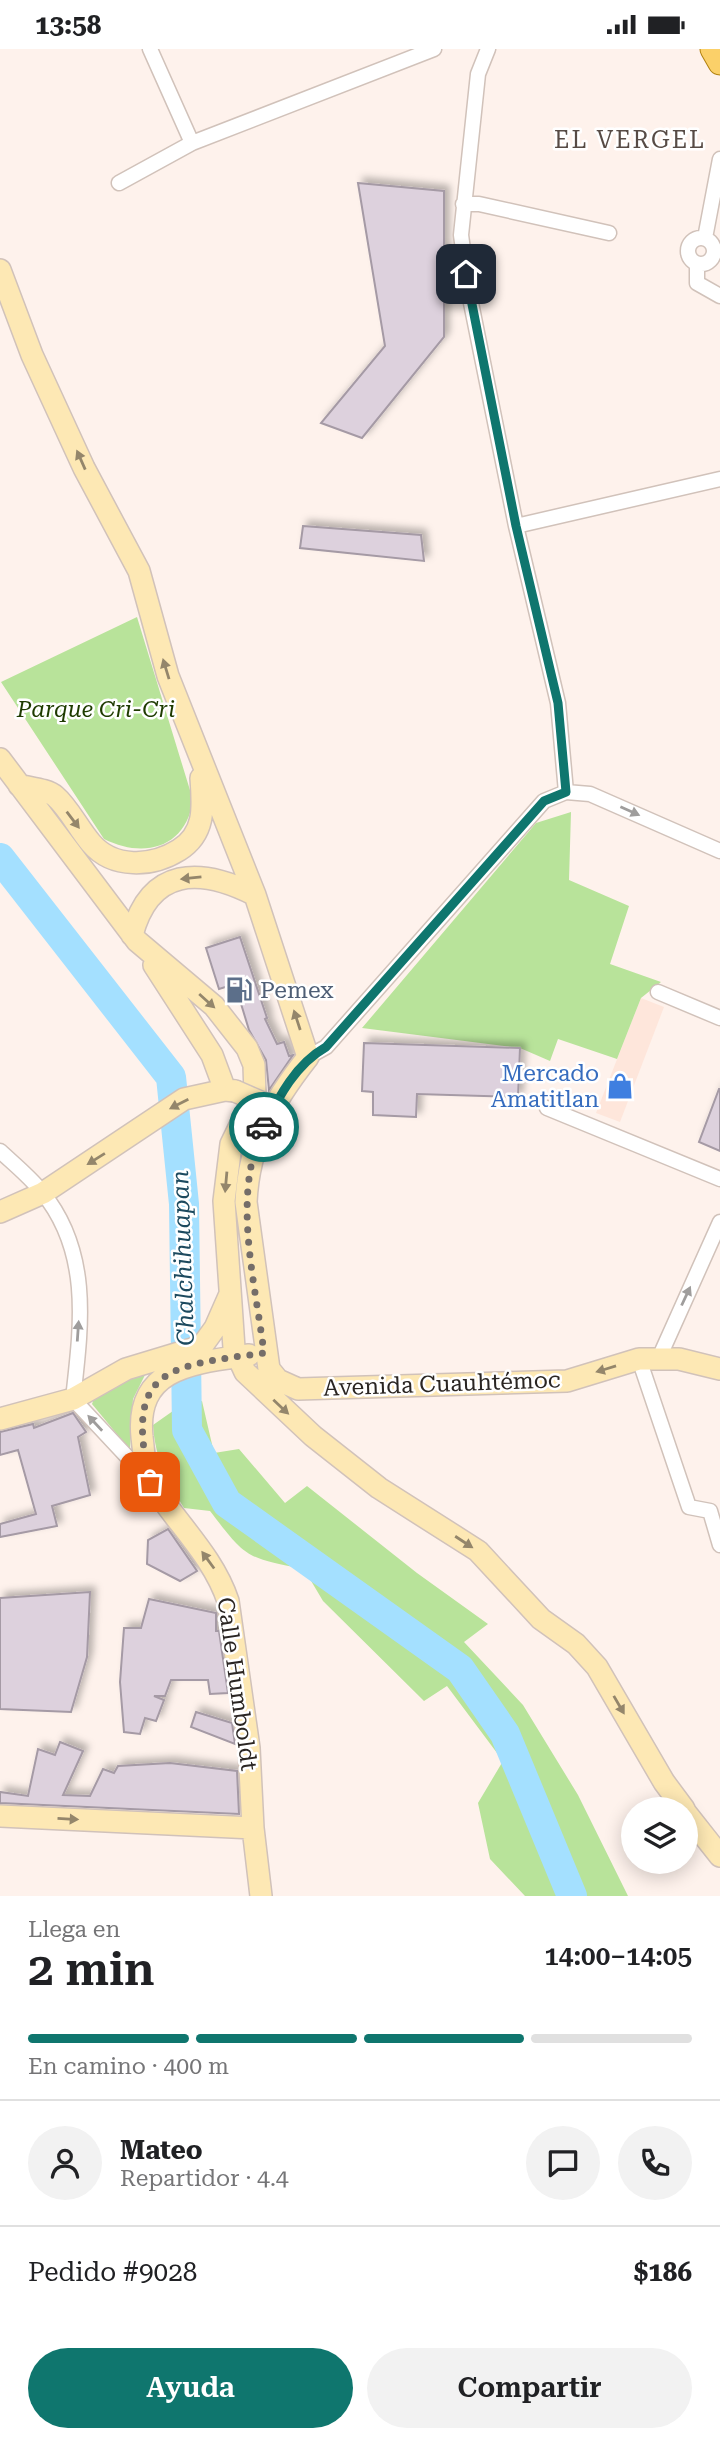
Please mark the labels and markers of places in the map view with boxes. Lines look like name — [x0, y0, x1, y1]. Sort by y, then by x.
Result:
pin — [436, 244, 496, 304]
fuel station icon: Pemex — [224, 975, 254, 1005]
place label: Pemex — [260, 977, 334, 1004]
place label: Mercado Amatitlan — [491, 1060, 599, 1113]
shop icon: Mercado Amatitlan — [605, 1071, 635, 1101]
pin — [120, 1452, 180, 1512]

